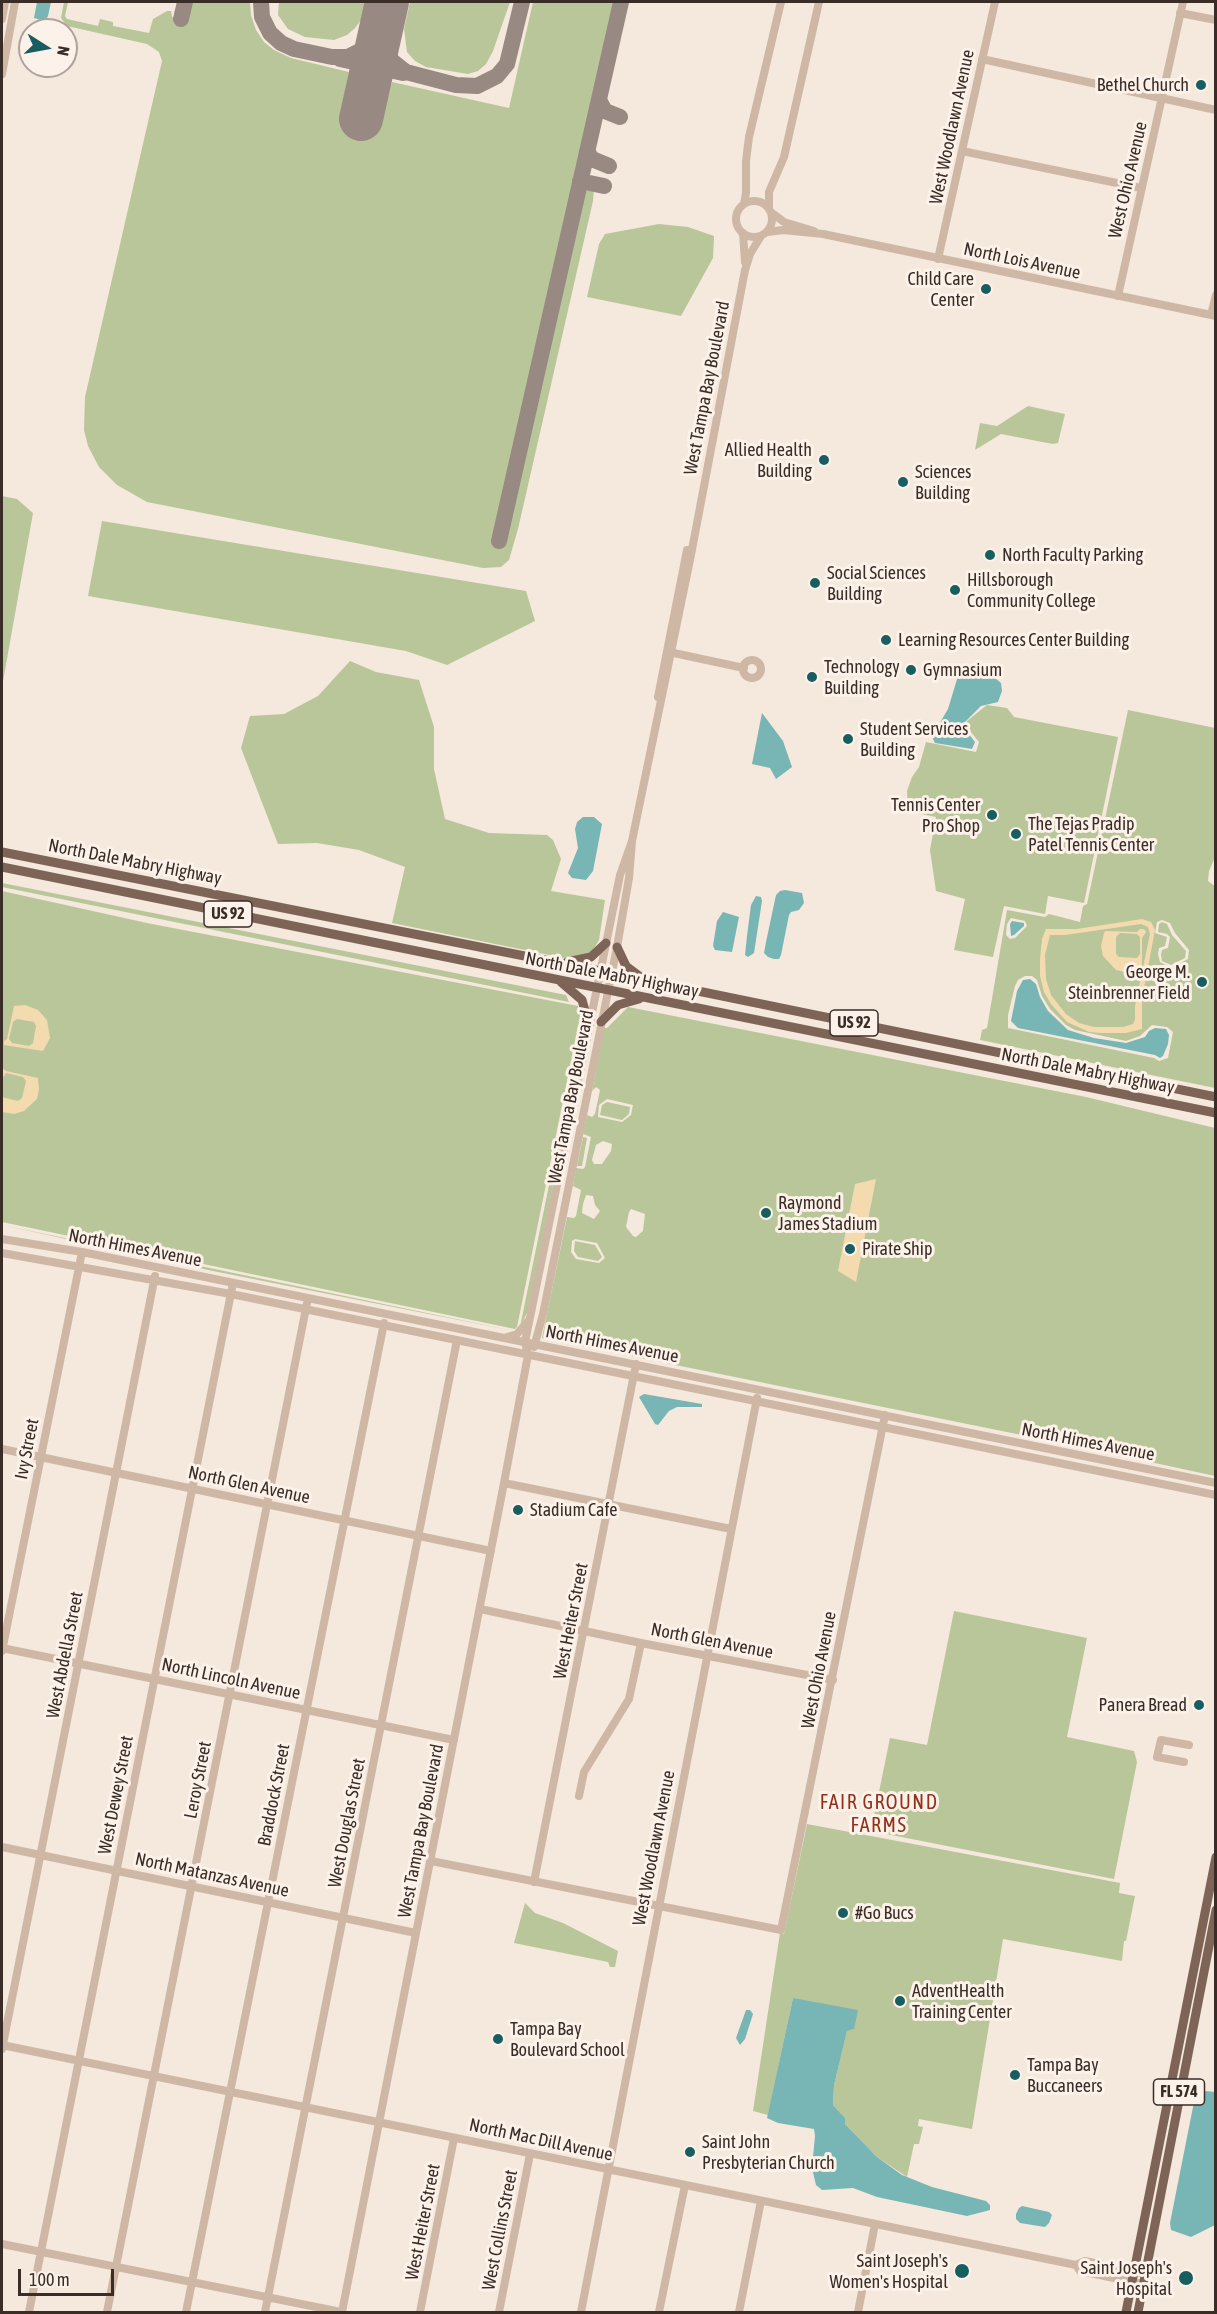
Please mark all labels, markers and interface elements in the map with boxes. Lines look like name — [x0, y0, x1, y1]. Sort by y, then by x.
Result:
north arrow — [18, 18, 78, 78]
text: N — [54, 45, 73, 57]
street label: West Woodlawn Avenue — [925, 48, 979, 206]
place label: Bethel Church — [1097, 74, 1189, 96]
marker: Bethel Church — [1194, 78, 1208, 92]
street label: West Ohio Avenue — [1104, 120, 1152, 240]
street label: North Lois Avenue — [962, 238, 1082, 284]
place label: Child Care Center — [907, 268, 974, 310]
marker: Child Care Center — [979, 282, 993, 296]
street label: West Tampa Bay Boulevard — [680, 299, 734, 477]
place label: Allied Health Building — [725, 439, 812, 482]
marker: Allied Health Building — [817, 453, 831, 467]
place label: Sciences Building — [915, 461, 971, 504]
marker: Sciences Building — [896, 475, 910, 489]
place label: North Faculty Parking — [1002, 544, 1143, 566]
marker: North Faculty Parking — [983, 548, 997, 562]
place label: Social Sciences Building — [827, 562, 926, 604]
place label: Hillsborough Community College — [967, 569, 1096, 612]
marker: Social Sciences Building — [808, 576, 822, 590]
marker: Hillsborough Community College — [948, 583, 962, 597]
place label: Learning Resources Center Building — [898, 629, 1129, 651]
marker: Learning Resources Center Building — [879, 633, 893, 647]
place label: Technology Building — [824, 656, 900, 698]
place label: Gymnasium — [923, 659, 1002, 681]
marker: Gymnasium — [904, 663, 918, 677]
marker: Technology Building — [805, 670, 819, 684]
place label: Student Services Building — [860, 718, 968, 760]
marker: Student Services Building — [841, 732, 855, 746]
place label: Tennis Center Pro Shop — [891, 794, 980, 836]
marker: Tennis Center Pro Shop — [985, 808, 999, 822]
place label: The Tejas Pradip Patel Tennis Center — [1028, 813, 1154, 856]
marker: The Tejas Pradip Patel Tennis Center — [1009, 827, 1023, 841]
street label: North Dale Mabry Highway — [47, 835, 223, 889]
road number: US 92 — [204, 901, 252, 927]
street label: North Dale Mabry Highway — [524, 948, 700, 1002]
place label: George M. Steinbrenner Field — [1068, 961, 1190, 1004]
marker: George M. Steinbrenner Field — [1195, 975, 1209, 989]
street label: West Tampa Bay Boulevard — [544, 1008, 598, 1186]
road number: US 92 — [830, 1010, 878, 1036]
street label: North Dale Mabry Highway — [1000, 1044, 1176, 1098]
place label: Raymond James Stadium — [778, 1192, 878, 1234]
marker: Raymond James Stadium — [759, 1206, 773, 1220]
street label: North Himes Avenue — [67, 1225, 203, 1271]
place label: Pirate Ship — [862, 1238, 933, 1260]
marker: Pirate Ship — [843, 1242, 857, 1256]
street label: North Himes Avenue — [544, 1321, 680, 1367]
street label: Ivy Street — [11, 1417, 43, 1481]
street label: North Himes Avenue — [1020, 1419, 1156, 1465]
street label: North Glen Avenue — [186, 1462, 312, 1508]
place label: Stadium Cafe — [530, 1499, 618, 1521]
marker: Stadium Cafe — [511, 1503, 525, 1517]
street label: West Heiter Street — [549, 1561, 593, 1681]
street label: West Abdella Street — [42, 1590, 88, 1720]
street label: West Ohio Avenue — [797, 1610, 841, 1730]
street label: North Glen Avenue — [649, 1619, 775, 1663]
street label: North Lincoln Avenue — [160, 1654, 302, 1704]
place label: Panera Bread — [1099, 1694, 1187, 1716]
marker: Panera Bread — [1192, 1698, 1206, 1712]
street label: West Dewey Street — [94, 1734, 138, 1856]
street label: Leroy Street — [180, 1740, 216, 1820]
street label: Braddock Street — [253, 1742, 295, 1848]
street label: West Tampa Bay Boulevard — [394, 1742, 448, 1920]
street label: West Douglas Street — [324, 1757, 370, 1889]
street label: West Woodlawn Avenue — [628, 1769, 680, 1927]
district label: FAIR GROUND FARMS — [820, 1791, 938, 1838]
street label: North Matanzas Avenue — [133, 1848, 291, 1902]
place label: #Go Bucs — [855, 1902, 914, 1924]
marker: #Go Bucs — [836, 1906, 850, 1920]
place label: AdventHealth Training Center — [912, 1980, 1012, 2022]
marker: AdventHealth Training Center — [893, 1994, 907, 2008]
place label: Tampa Bay Boulevard School — [510, 2018, 625, 2060]
marker: Tampa Bay Boulevard School — [491, 2032, 505, 2046]
place label: Tampa Bay Buccaneers — [1027, 2054, 1103, 2096]
marker: Tampa Bay Buccaneers — [1008, 2068, 1022, 2082]
road number: FL 574 — [1154, 2079, 1204, 2105]
street label: North Mac Dill Avenue — [467, 2114, 615, 2166]
place label: Saint John Presbyterian Church — [702, 2131, 835, 2174]
marker: Saint John Presbyterian Church — [683, 2145, 697, 2159]
street label: West Heiter Street — [401, 2162, 445, 2282]
street label: West Collins Street — [478, 2168, 522, 2292]
place label: Saint Joseph's Women's Hospital — [829, 2250, 948, 2292]
scale bar — [21, 2257, 117, 2295]
place label: Saint Joseph's Hospital — [1081, 2257, 1172, 2300]
marker: Saint Joseph's Women's Hospital — [953, 2262, 971, 2280]
text: 100 m — [29, 2269, 70, 2290]
marker: Saint Joseph's Hospital — [1177, 2269, 1195, 2287]

